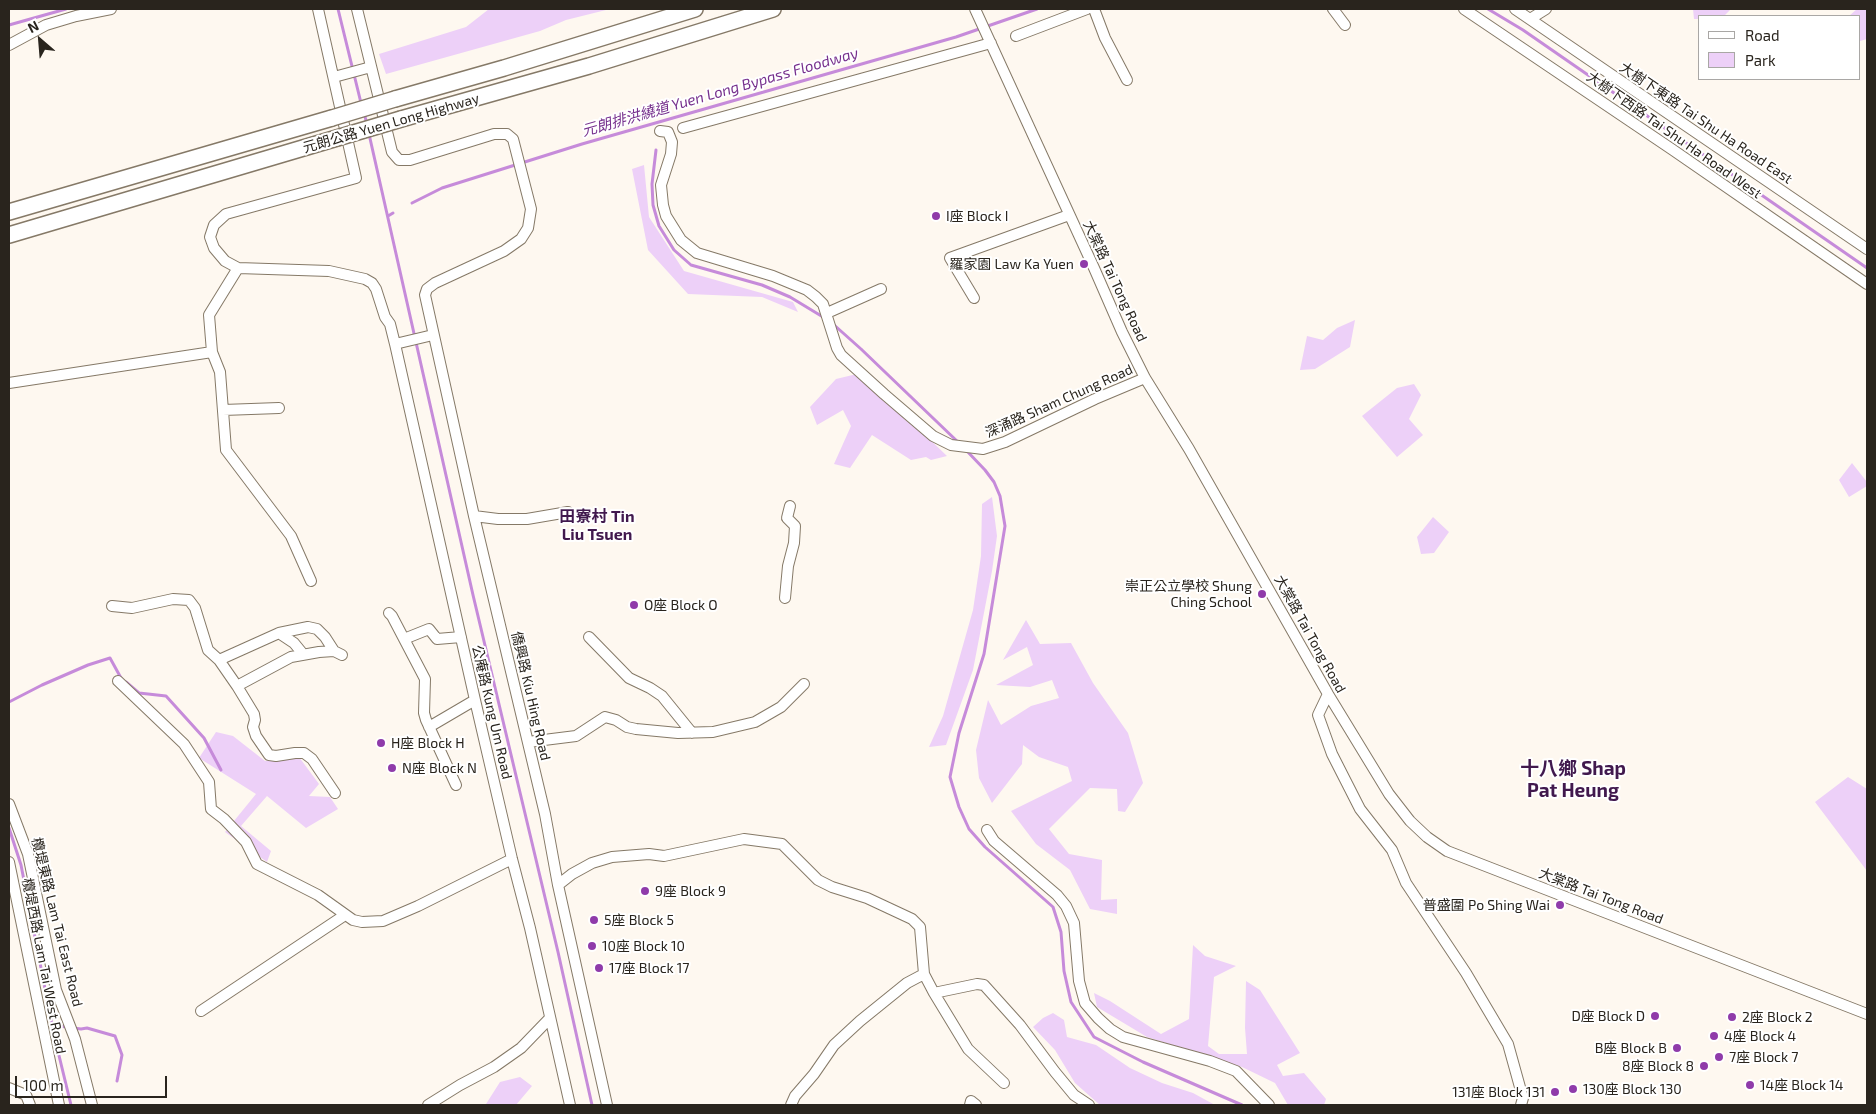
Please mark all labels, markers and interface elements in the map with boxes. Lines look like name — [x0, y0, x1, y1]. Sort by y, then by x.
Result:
north arrow — [15, 15, 65, 65]
legend — [1698, 15, 1861, 80]
text: N — [25, 16, 41, 36]
text: Road — [1745, 26, 1780, 44]
water label: 元朗排洪繞道 Yuen Long Bypass Floodway — [580, 44, 860, 140]
text: Park — [1745, 51, 1776, 69]
street label: 大樹下東路 Tai Shu Ha Road East — [1616, 59, 1796, 187]
street label: 大樹下西路 Tai Shu Ha Road West — [1583, 68, 1765, 202]
street label: 元朗公路 Yuen Long Highway — [301, 90, 481, 156]
place label: I座 Block I — [946, 208, 1008, 224]
marker: I座 Block I — [930, 210, 942, 222]
street label: 大棠路 Tai Tong Road — [1079, 218, 1151, 344]
place label: 羅家園 Law Ka Yuen — [949, 256, 1074, 272]
marker: 羅家園 Law Ka Yuen — [1078, 258, 1090, 270]
street label: 深涌路 Sham Chung Road — [983, 361, 1135, 441]
district label: 田寮村 Tin Liu Tsuen — [559, 507, 635, 545]
street label: 大棠路 Tai Tong Road — [1271, 572, 1349, 696]
place label: 崇正公立學校 Shung Ching School — [1125, 578, 1252, 610]
marker: 崇正公立學校 Shung Ching School — [1256, 588, 1268, 600]
place label: O座 Block O — [644, 597, 718, 613]
marker: O座 Block O — [628, 599, 640, 611]
street label: 僑興路 Kiu Hing Road — [508, 630, 554, 762]
street label: 公庵路 Kung Um Road — [468, 643, 516, 781]
place label: H座 Block H — [391, 735, 465, 751]
marker: H座 Block H — [375, 737, 387, 749]
district label: 十八鄉 Shap Pat Heung — [1520, 758, 1626, 802]
place label: N座 Block N — [402, 760, 477, 776]
marker: N座 Block N — [386, 762, 398, 774]
street label: 欖堤東路 Lam Tai East Road — [28, 836, 86, 1008]
street label: 大棠路 Tai Tong Road — [1536, 864, 1666, 928]
street label: 欖堤西路 Lam Tai West Road — [19, 877, 69, 1055]
place label: 9座 Block 9 — [655, 883, 726, 899]
marker: 9座 Block 9 — [639, 885, 651, 897]
place label: 普盛圍 Po Shing Wai — [1423, 897, 1550, 913]
marker: 普盛圍 Po Shing Wai — [1554, 899, 1566, 911]
place label: 5座 Block 5 — [604, 912, 674, 928]
marker: 5座 Block 5 — [588, 914, 600, 926]
place label: 10座 Block 10 — [602, 938, 685, 954]
marker: 10座 Block 10 — [586, 940, 598, 952]
place label: 17座 Block 17 — [609, 960, 689, 976]
marker: 17座 Block 17 — [593, 962, 605, 974]
place label: D座 Block D — [1571, 1008, 1645, 1024]
place label: 2座 Block 2 — [1742, 1009, 1813, 1025]
marker: D座 Block D — [1649, 1010, 1661, 1022]
marker: 2座 Block 2 — [1726, 1011, 1738, 1023]
place label: 4座 Block 4 — [1724, 1028, 1796, 1044]
marker: 4座 Block 4 — [1708, 1030, 1720, 1042]
place label: B座 Block B — [1595, 1040, 1667, 1056]
marker: B座 Block B — [1671, 1042, 1683, 1054]
place label: 7座 Block 7 — [1729, 1049, 1798, 1065]
marker: 7座 Block 7 — [1713, 1051, 1725, 1063]
place label: 8座 Block 8 — [1622, 1058, 1694, 1074]
marker: 8座 Block 8 — [1698, 1060, 1710, 1072]
scale bar — [18, 1066, 170, 1098]
text: 100 m — [23, 1076, 64, 1094]
place label: 14座 Block 14 — [1760, 1077, 1843, 1093]
marker: 14座 Block 14 — [1744, 1079, 1756, 1091]
place label: 130座 Block 130 — [1583, 1081, 1682, 1097]
marker: 130座 Block 130 — [1567, 1083, 1579, 1095]
place label: 131座 Block 131 — [1452, 1084, 1545, 1100]
marker: 131座 Block 131 — [1549, 1086, 1561, 1098]

